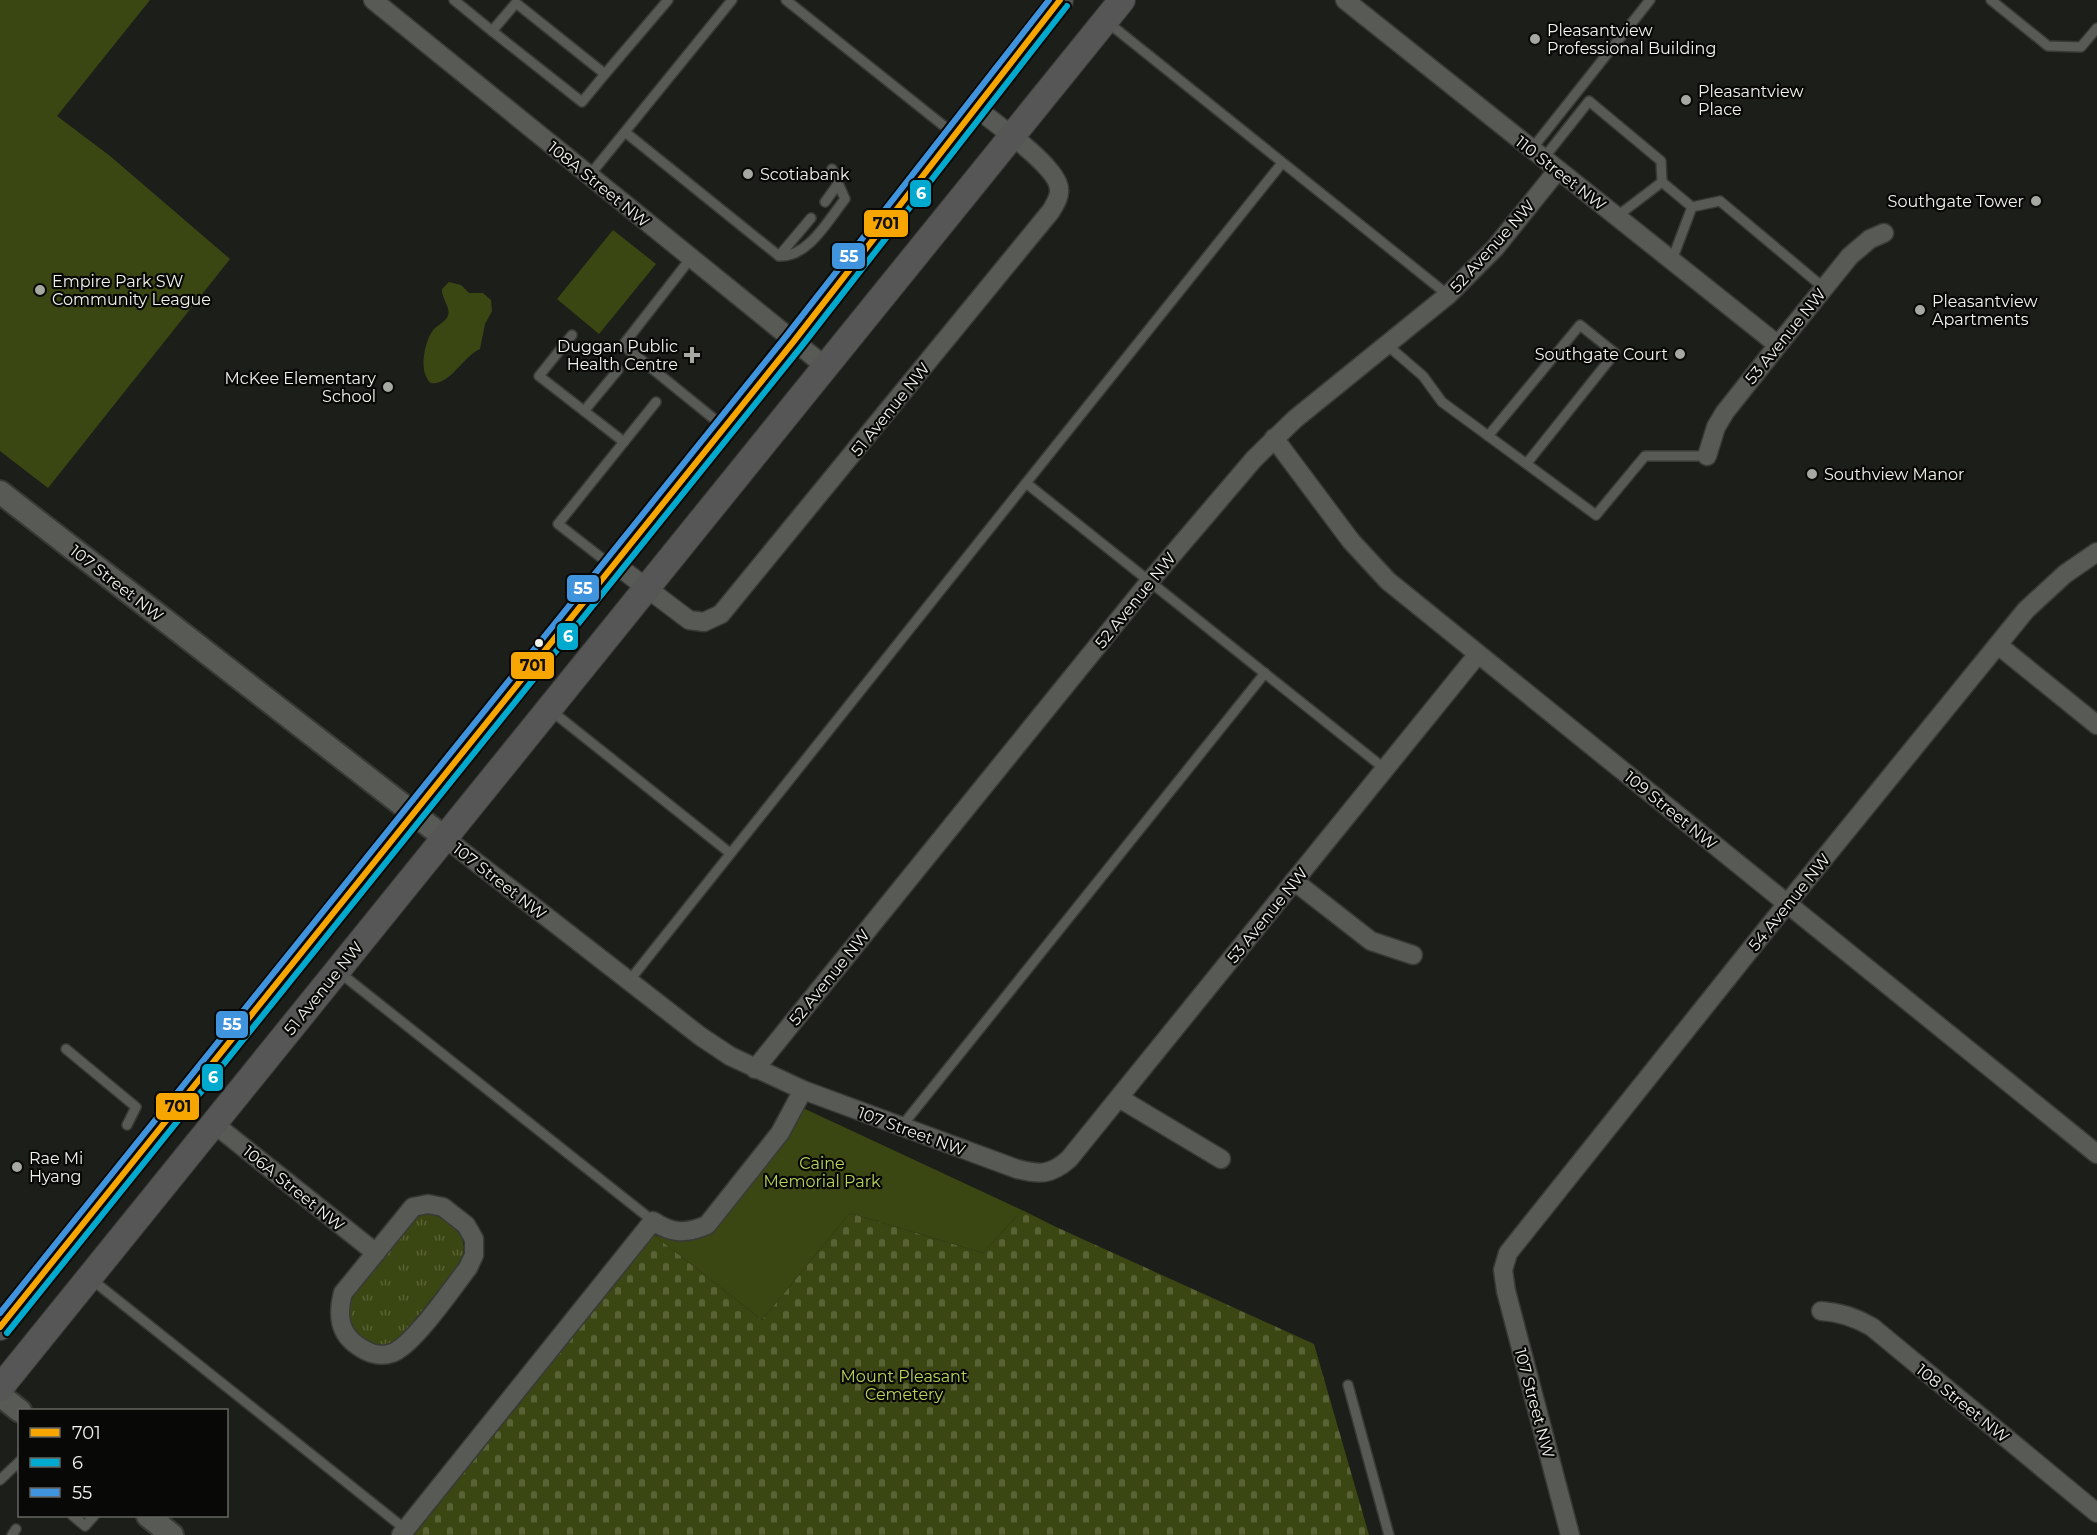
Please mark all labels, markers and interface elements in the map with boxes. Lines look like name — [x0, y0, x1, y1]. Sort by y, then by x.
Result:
place label: Pleasantview Professional Building — [1547, 21, 1716, 58]
marker: Pleasantview Professional Building — [1528, 32, 1542, 46]
place label: Pleasantview Place — [1698, 82, 1804, 119]
marker: Pleasantview Place — [1679, 93, 1693, 107]
street label: 110 Street NW — [1512, 132, 1610, 215]
street label: 108A Street NW — [544, 138, 654, 231]
place label: Scotiabank — [760, 165, 850, 184]
marker: Scotiabank — [741, 167, 755, 181]
line badge: 6 — [909, 179, 932, 208]
text: 6 — [916, 184, 926, 203]
place label: Southgate Tower — [1888, 192, 2024, 211]
marker: Southgate Tower — [2029, 194, 2043, 208]
street label: 52 Avenue NW — [1446, 196, 1539, 296]
line badge: 701 — [863, 209, 909, 238]
text: 701 — [873, 214, 899, 233]
line badge: 55 — [831, 242, 866, 270]
text: 55 — [840, 247, 859, 266]
place label: Empire Park SW Community League — [52, 272, 211, 309]
marker: Empire Park SW Community League — [33, 283, 47, 297]
street label: 53 Avenue NW — [1741, 285, 1830, 388]
place label: Pleasantview Apartments — [1932, 292, 2038, 329]
marker: Pleasantview Apartments — [1913, 303, 1927, 317]
place label: Duggan Public Health Centre — [557, 337, 678, 374]
place label: Southgate Court — [1535, 345, 1668, 364]
marker: Duggan Public Health Centre — [683, 346, 701, 364]
marker: Southgate Court — [1673, 347, 1687, 361]
street label: 51 Avenue NW — [847, 359, 934, 460]
place label: McKee Elementary School — [224, 369, 376, 406]
marker: McKee Elementary School — [381, 380, 395, 394]
place label: Southview Manor — [1824, 465, 1965, 484]
marker: Southview Manor — [1805, 467, 1819, 481]
street label: 107 Street NW — [66, 541, 167, 626]
street label: 52 Avenue NW — [1091, 549, 1180, 652]
line badge: 55 — [566, 574, 600, 603]
text: 55 — [574, 579, 593, 598]
line badge: 6 — [556, 622, 579, 651]
text: 6 — [563, 627, 573, 646]
unlabelled marker — [533, 637, 545, 649]
line badge: 701 — [510, 651, 555, 680]
text: 701 — [520, 656, 546, 675]
street label: 109 Street NW — [1621, 767, 1721, 854]
street label: 107 Street NW — [449, 839, 550, 924]
street label: 54 Avenue NW — [1745, 850, 1834, 955]
street label: 53 Avenue NW — [1223, 864, 1312, 967]
street label: 52 Avenue NW — [785, 926, 874, 1029]
street label: 51 Avenue NW — [280, 938, 367, 1039]
line badge: 55 — [215, 1010, 249, 1039]
text: 55 — [223, 1015, 242, 1034]
line badge: 6 — [201, 1063, 224, 1092]
text: 6 — [208, 1068, 218, 1087]
line badge: 701 — [155, 1092, 200, 1121]
text: 701 — [165, 1097, 191, 1116]
street label: 107 Street NW — [855, 1103, 968, 1160]
street label: 106A Street NW — [239, 1142, 348, 1235]
place label: Rae Mi Hyang — [29, 1149, 83, 1186]
park label: Caine Memorial Park — [763, 1154, 881, 1191]
marker: Rae Mi Hyang — [10, 1160, 24, 1174]
street label: 107 Street NW — [1511, 1346, 1558, 1460]
street label: 108 Street NW — [1912, 1360, 2013, 1447]
park label: Mount Pleasant Cemetery — [841, 1367, 968, 1404]
legend — [18, 1409, 228, 1517]
text: 701 — [72, 1422, 101, 1444]
text: 6 — [72, 1452, 83, 1474]
text: 55 — [72, 1482, 92, 1504]

